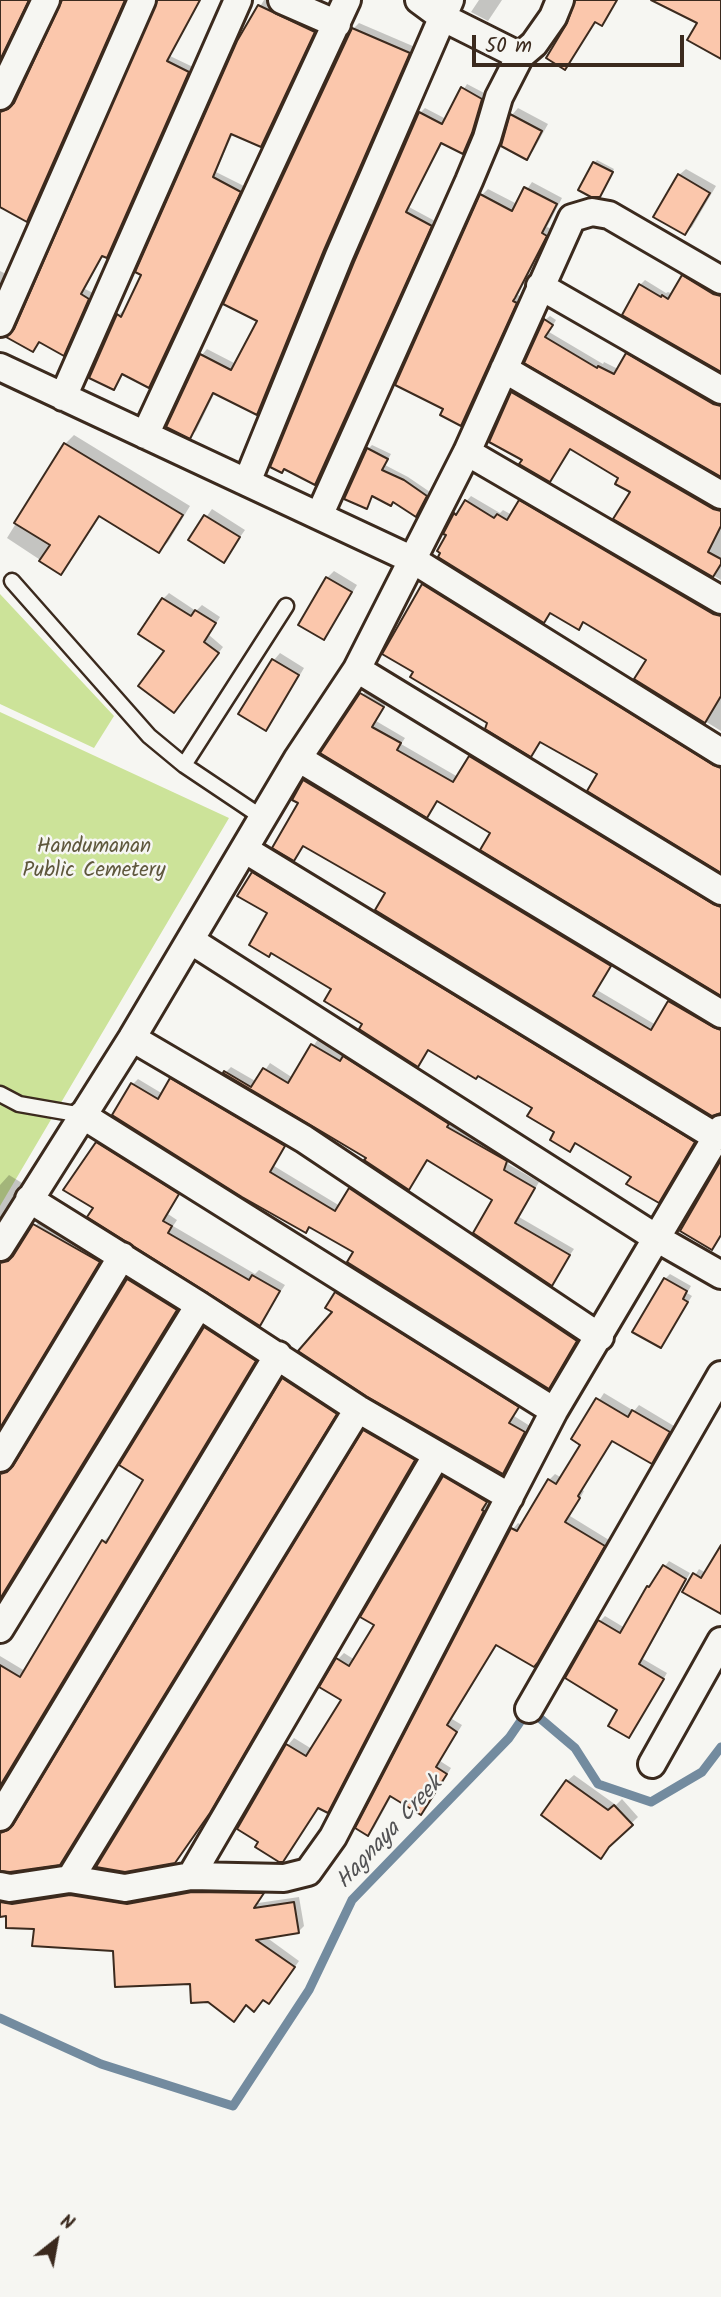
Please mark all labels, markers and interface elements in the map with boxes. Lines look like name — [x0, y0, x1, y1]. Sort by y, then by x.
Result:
scale bar — [476, 21, 688, 65]
text: 50 m — [485, 30, 532, 63]
park label: Handumanan Public Cemetery — [22, 835, 166, 885]
water label: Hagnaya Creek — [332, 1772, 450, 1896]
north arrow — [21, 2206, 91, 2276]
text: N — [54, 2207, 80, 2239]

